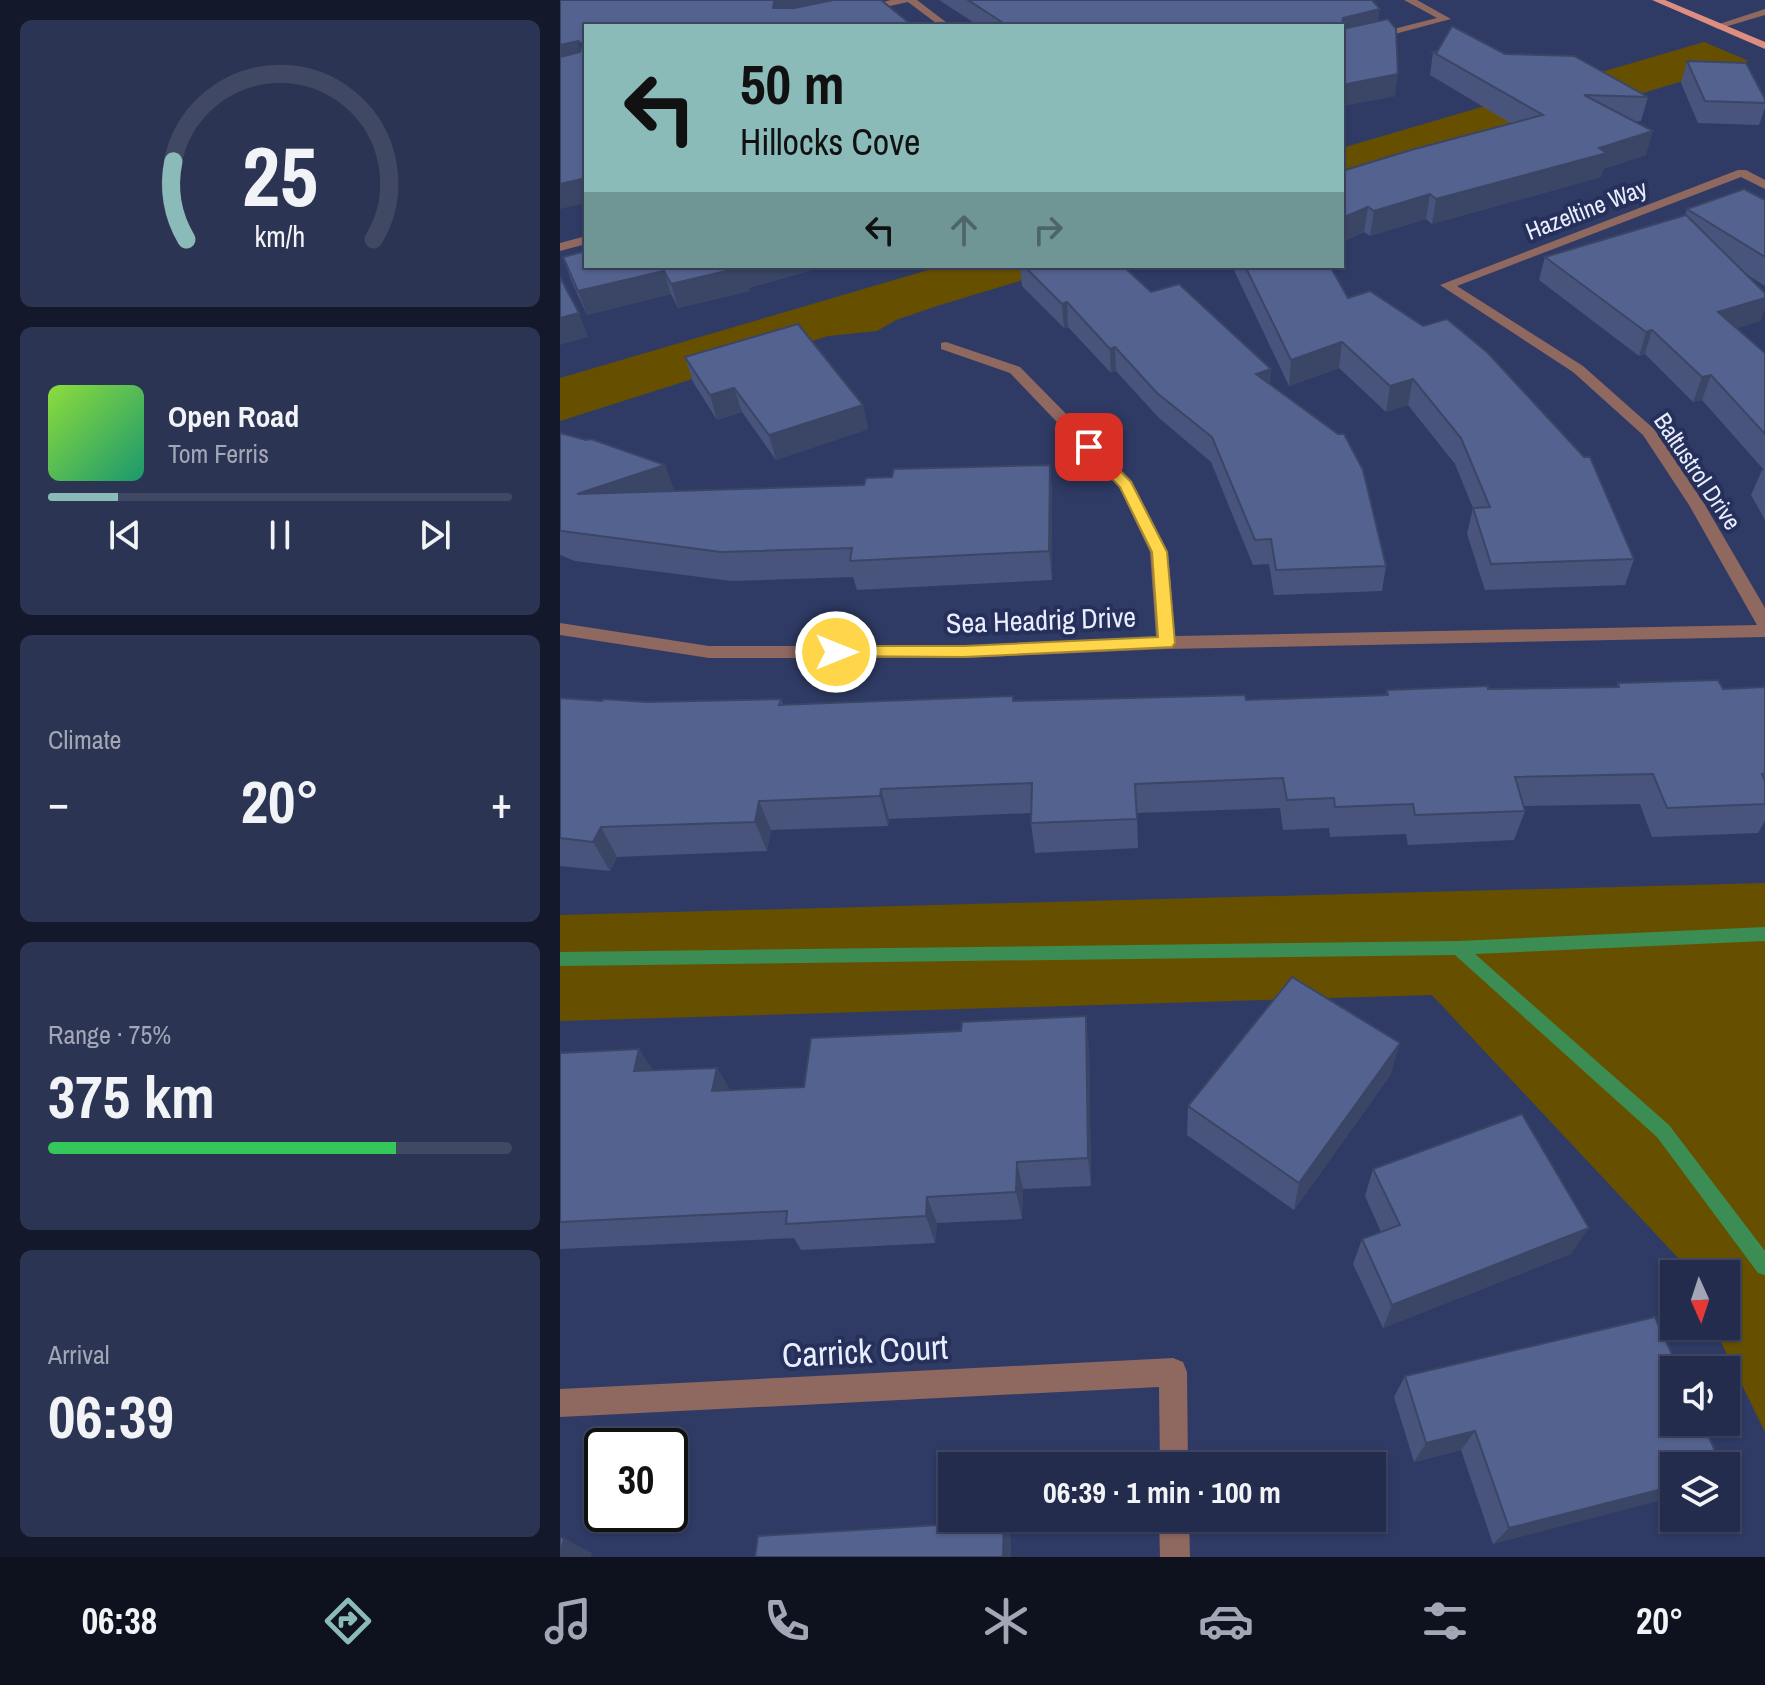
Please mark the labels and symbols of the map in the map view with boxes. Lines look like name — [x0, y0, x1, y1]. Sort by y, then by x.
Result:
street label: Hazeltine Way — [1521, 171, 1651, 247]
street label: Baltustrol Drive — [1647, 406, 1749, 536]
pin — [1055, 413, 1123, 481]
street label: Sea Headrig Drive — [945, 598, 1137, 642]
position arrow — [794, 610, 878, 694]
north arrow — [1660, 1260, 1740, 1340]
street label: Carrick Court — [781, 1324, 949, 1378]
speed limit sign: 30 — [584, 1428, 688, 1532]

